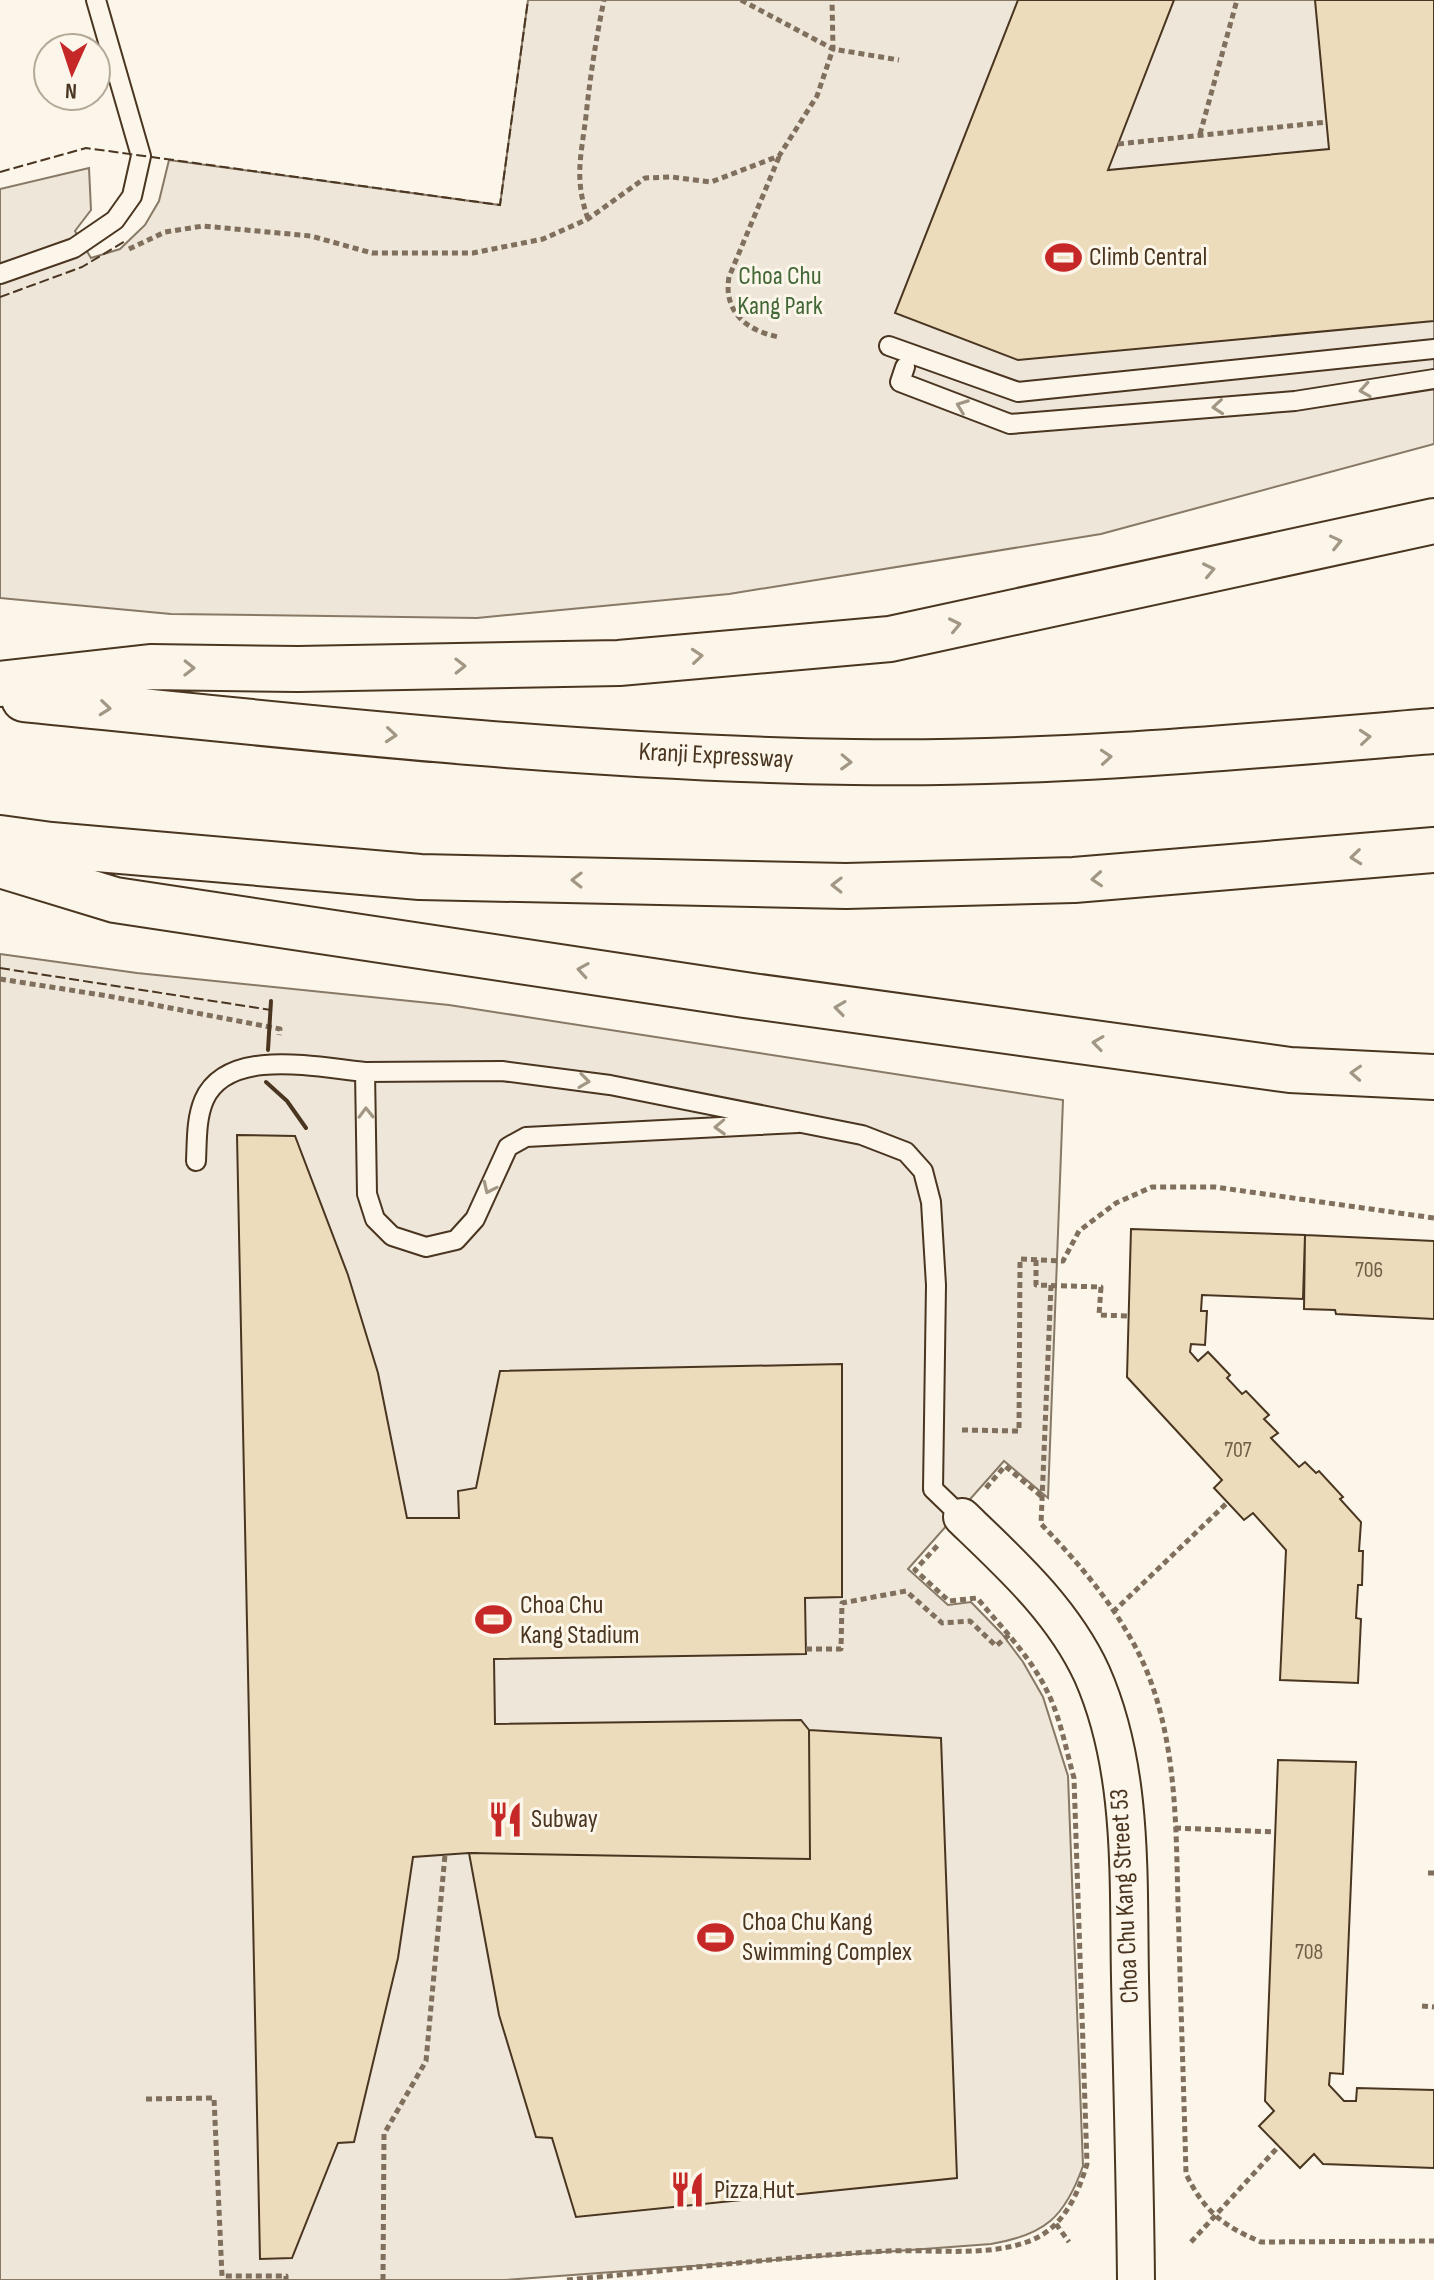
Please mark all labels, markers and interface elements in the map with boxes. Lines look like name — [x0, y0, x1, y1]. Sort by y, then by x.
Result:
north arrow — [32, 32, 112, 112]
text: N — [64, 77, 78, 104]
sports icon: Climb Central — [1044, 238, 1082, 276]
place label: Climb Central — [1089, 242, 1207, 273]
park label: Choa Chu Kang Park — [737, 261, 823, 322]
one-way arrow — [1358, 381, 1372, 398]
one-way arrow — [1211, 398, 1224, 415]
one-way arrow — [956, 399, 970, 416]
one-way arrow — [1329, 534, 1343, 551]
one-way arrow — [1201, 562, 1215, 579]
one-way arrow — [947, 617, 961, 634]
one-way arrow — [691, 648, 704, 665]
one-way arrow — [454, 657, 467, 675]
one-way arrow — [183, 659, 196, 676]
one-way arrow — [99, 699, 112, 716]
one-way arrow — [385, 727, 398, 744]
one-way arrow — [1359, 729, 1372, 746]
street label: Kranji Expressway — [638, 736, 794, 776]
one-way arrow — [1100, 749, 1113, 766]
one-way arrow — [840, 753, 853, 770]
one-way arrow — [1349, 849, 1362, 866]
one-way arrow — [1090, 870, 1103, 887]
one-way arrow — [570, 871, 583, 889]
one-way arrow — [830, 877, 843, 894]
one-way arrow — [576, 962, 590, 979]
one-way arrow — [834, 1000, 847, 1017]
one-way arrow — [1091, 1035, 1105, 1052]
one-way arrow — [1349, 1065, 1362, 1082]
one-way arrow — [578, 1073, 591, 1090]
one-way arrow — [357, 1106, 375, 1119]
one-way arrow — [713, 1118, 726, 1135]
one-way arrow — [483, 1179, 499, 1194]
house number: 706 — [1355, 1257, 1383, 1284]
house number: 707 — [1224, 1437, 1252, 1464]
place label: Choa Chu Kang Stadium — [520, 1590, 639, 1651]
sports icon: Choa Chu Kang Stadium — [475, 1601, 513, 1639]
street label: Choa Chu Kang Street 53 — [1104, 1788, 1146, 2004]
restaurant icon: Subway — [486, 1800, 524, 1838]
place label: Subway — [531, 1804, 598, 1835]
place label: Choa Chu Kang Swimming Complex — [742, 1907, 912, 1968]
sports icon: Choa Chu Kang Swimming Complex — [697, 1918, 735, 1956]
house number: 708 — [1295, 1939, 1323, 1966]
restaurant icon: Pizza Hut — [669, 2171, 707, 2209]
place label: Pizza Hut — [714, 2175, 795, 2206]

